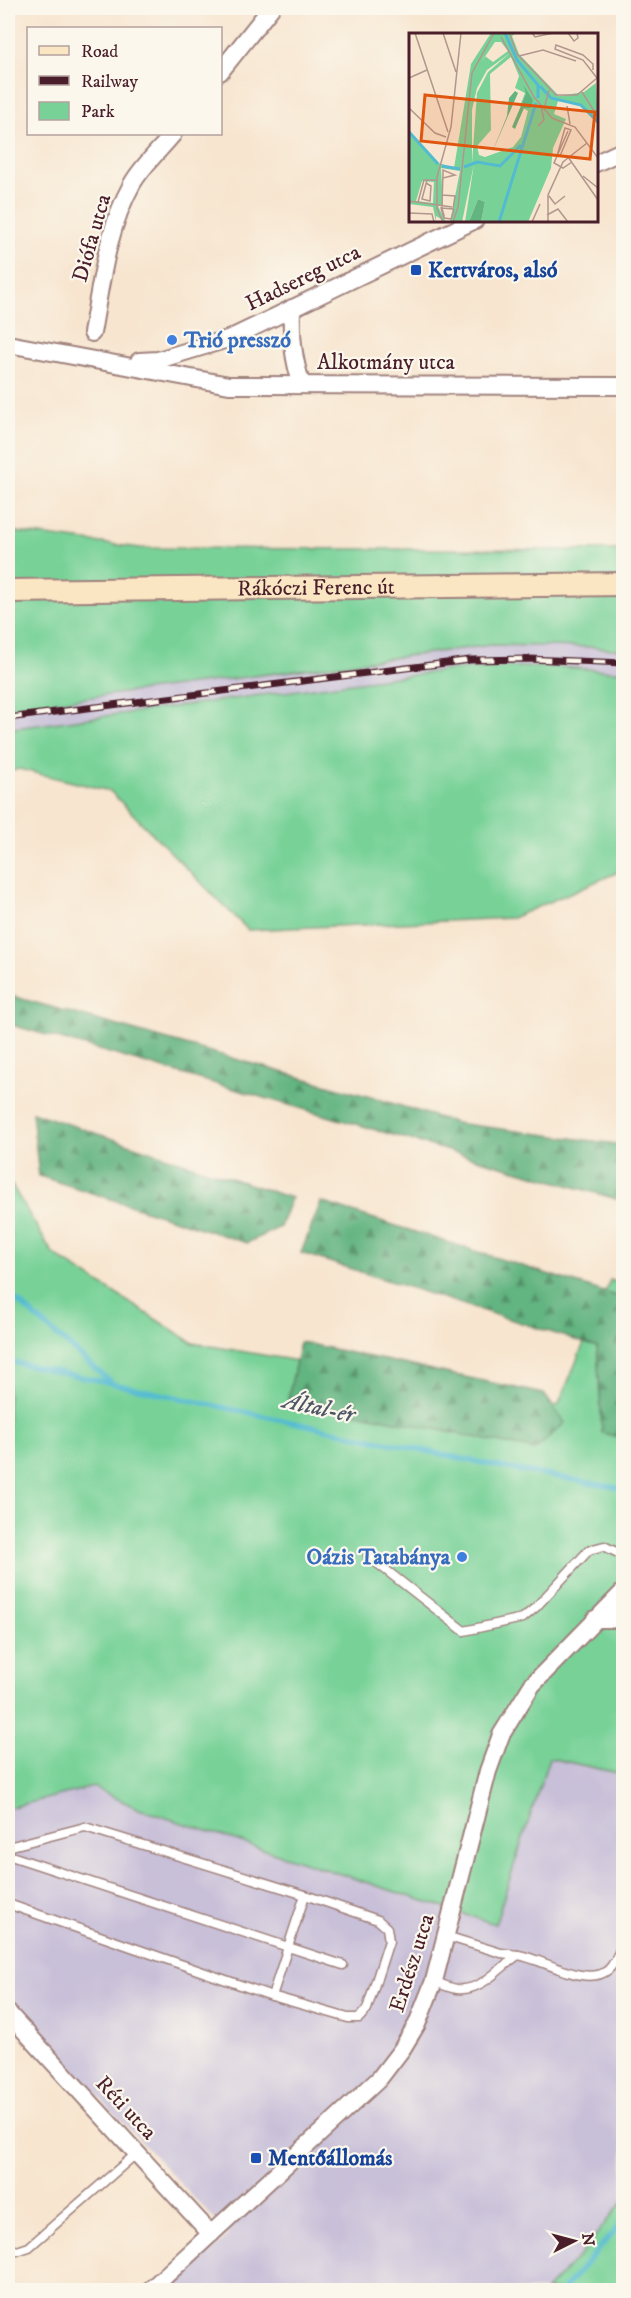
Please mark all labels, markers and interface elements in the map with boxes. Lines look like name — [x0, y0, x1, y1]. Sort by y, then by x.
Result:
legend — [27, 27, 222, 135]
inset map — [409, 33, 598, 222]
text: Road — [81, 41, 118, 63]
text: Railway — [81, 71, 139, 93]
text: Park — [81, 101, 115, 123]
street label: Diófa utca — [67, 190, 118, 285]
street label: Hadsereg utca — [241, 238, 365, 317]
place label: Kertváros, alsó — [428, 257, 558, 284]
marker: Kertváros, alsó — [409, 263, 423, 277]
place label: Trió presszó — [183, 327, 291, 354]
marker: Trió presszó — [165, 333, 179, 347]
street label: Alkotmány utca — [317, 349, 456, 376]
street label: Rákóczi Ferenc út — [237, 573, 395, 602]
water label: Által-ér — [278, 1385, 360, 1431]
place label: Oázis Tatabánya — [307, 1544, 451, 1571]
marker: Oázis Tatabánya — [455, 1550, 469, 1564]
street label: Erdész utca — [383, 1910, 441, 2016]
street label: Réti utca — [90, 2070, 163, 2146]
place label: Mentőállomás — [268, 2145, 393, 2172]
marker: Mentőállomás — [249, 2151, 263, 2165]
north arrow — [544, 2211, 604, 2271]
text: N — [577, 2232, 599, 2247]

